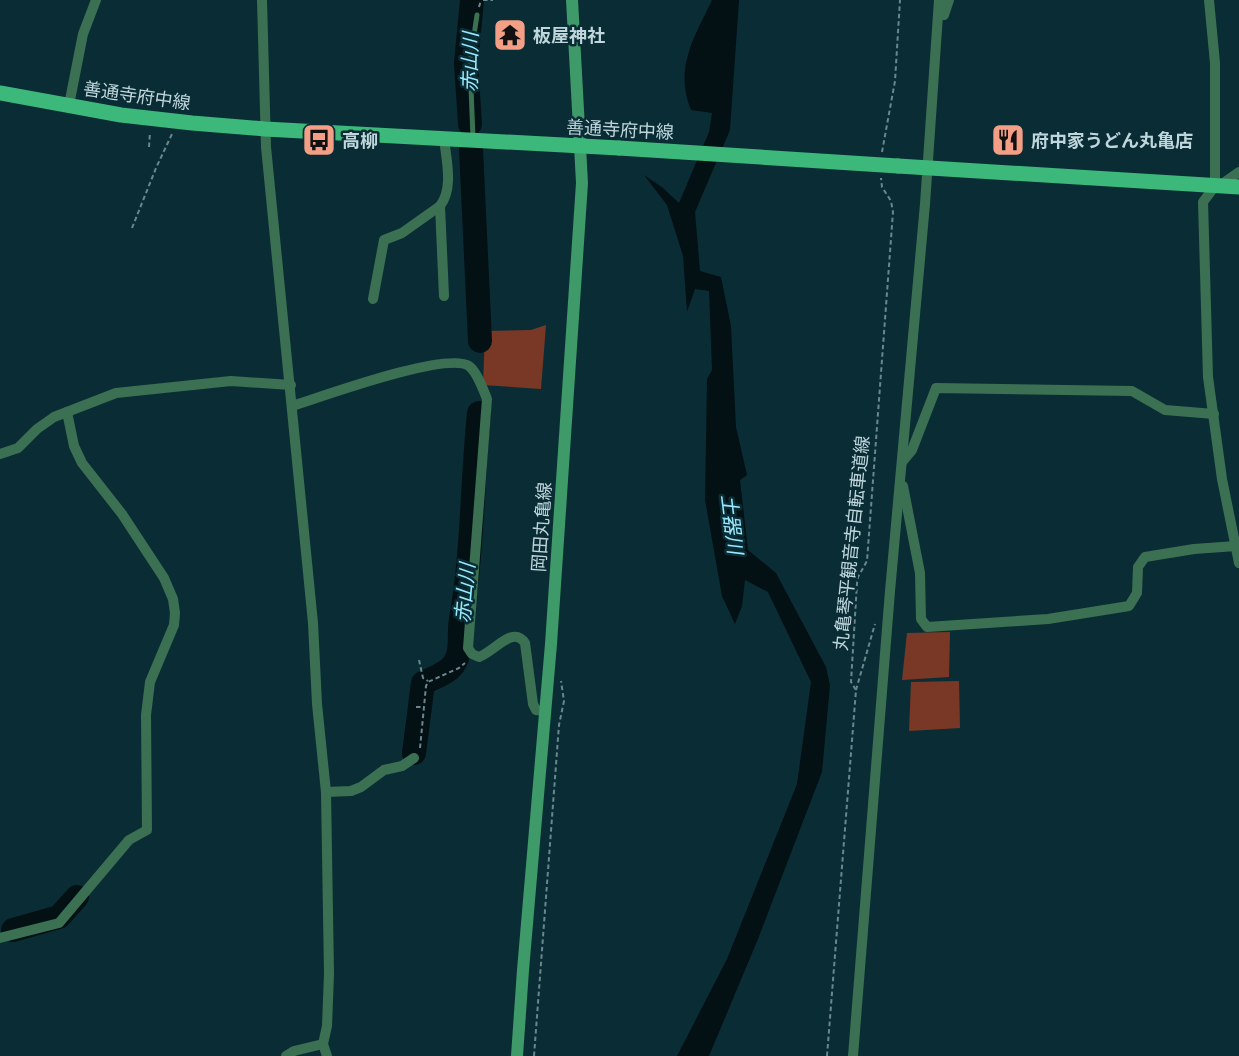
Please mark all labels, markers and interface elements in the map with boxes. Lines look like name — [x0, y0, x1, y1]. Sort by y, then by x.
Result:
temple icon: 板屋神社 — [492, 17, 528, 53]
place label: 板屋神社 — [533, 24, 605, 46]
water label: 赤山川 — [456, 30, 482, 92]
street label: 善通寺府中線 — [82, 77, 192, 113]
street label: 善通寺府中線 — [565, 115, 675, 143]
bus stop icon: 高柳 — [301, 122, 337, 158]
restaurant icon: 府中家うどん丸亀店 — [990, 122, 1026, 158]
place label: 高柳 — [342, 129, 378, 151]
place label: 府中家うどん丸亀店 — [1031, 129, 1193, 151]
street label: 丸亀琴平観音寺自転車道線 — [829, 434, 873, 652]
street label: 岡田丸亀線 — [527, 481, 555, 573]
water label: 土器川 — [717, 493, 749, 557]
water label: 赤山川 — [449, 560, 479, 624]

